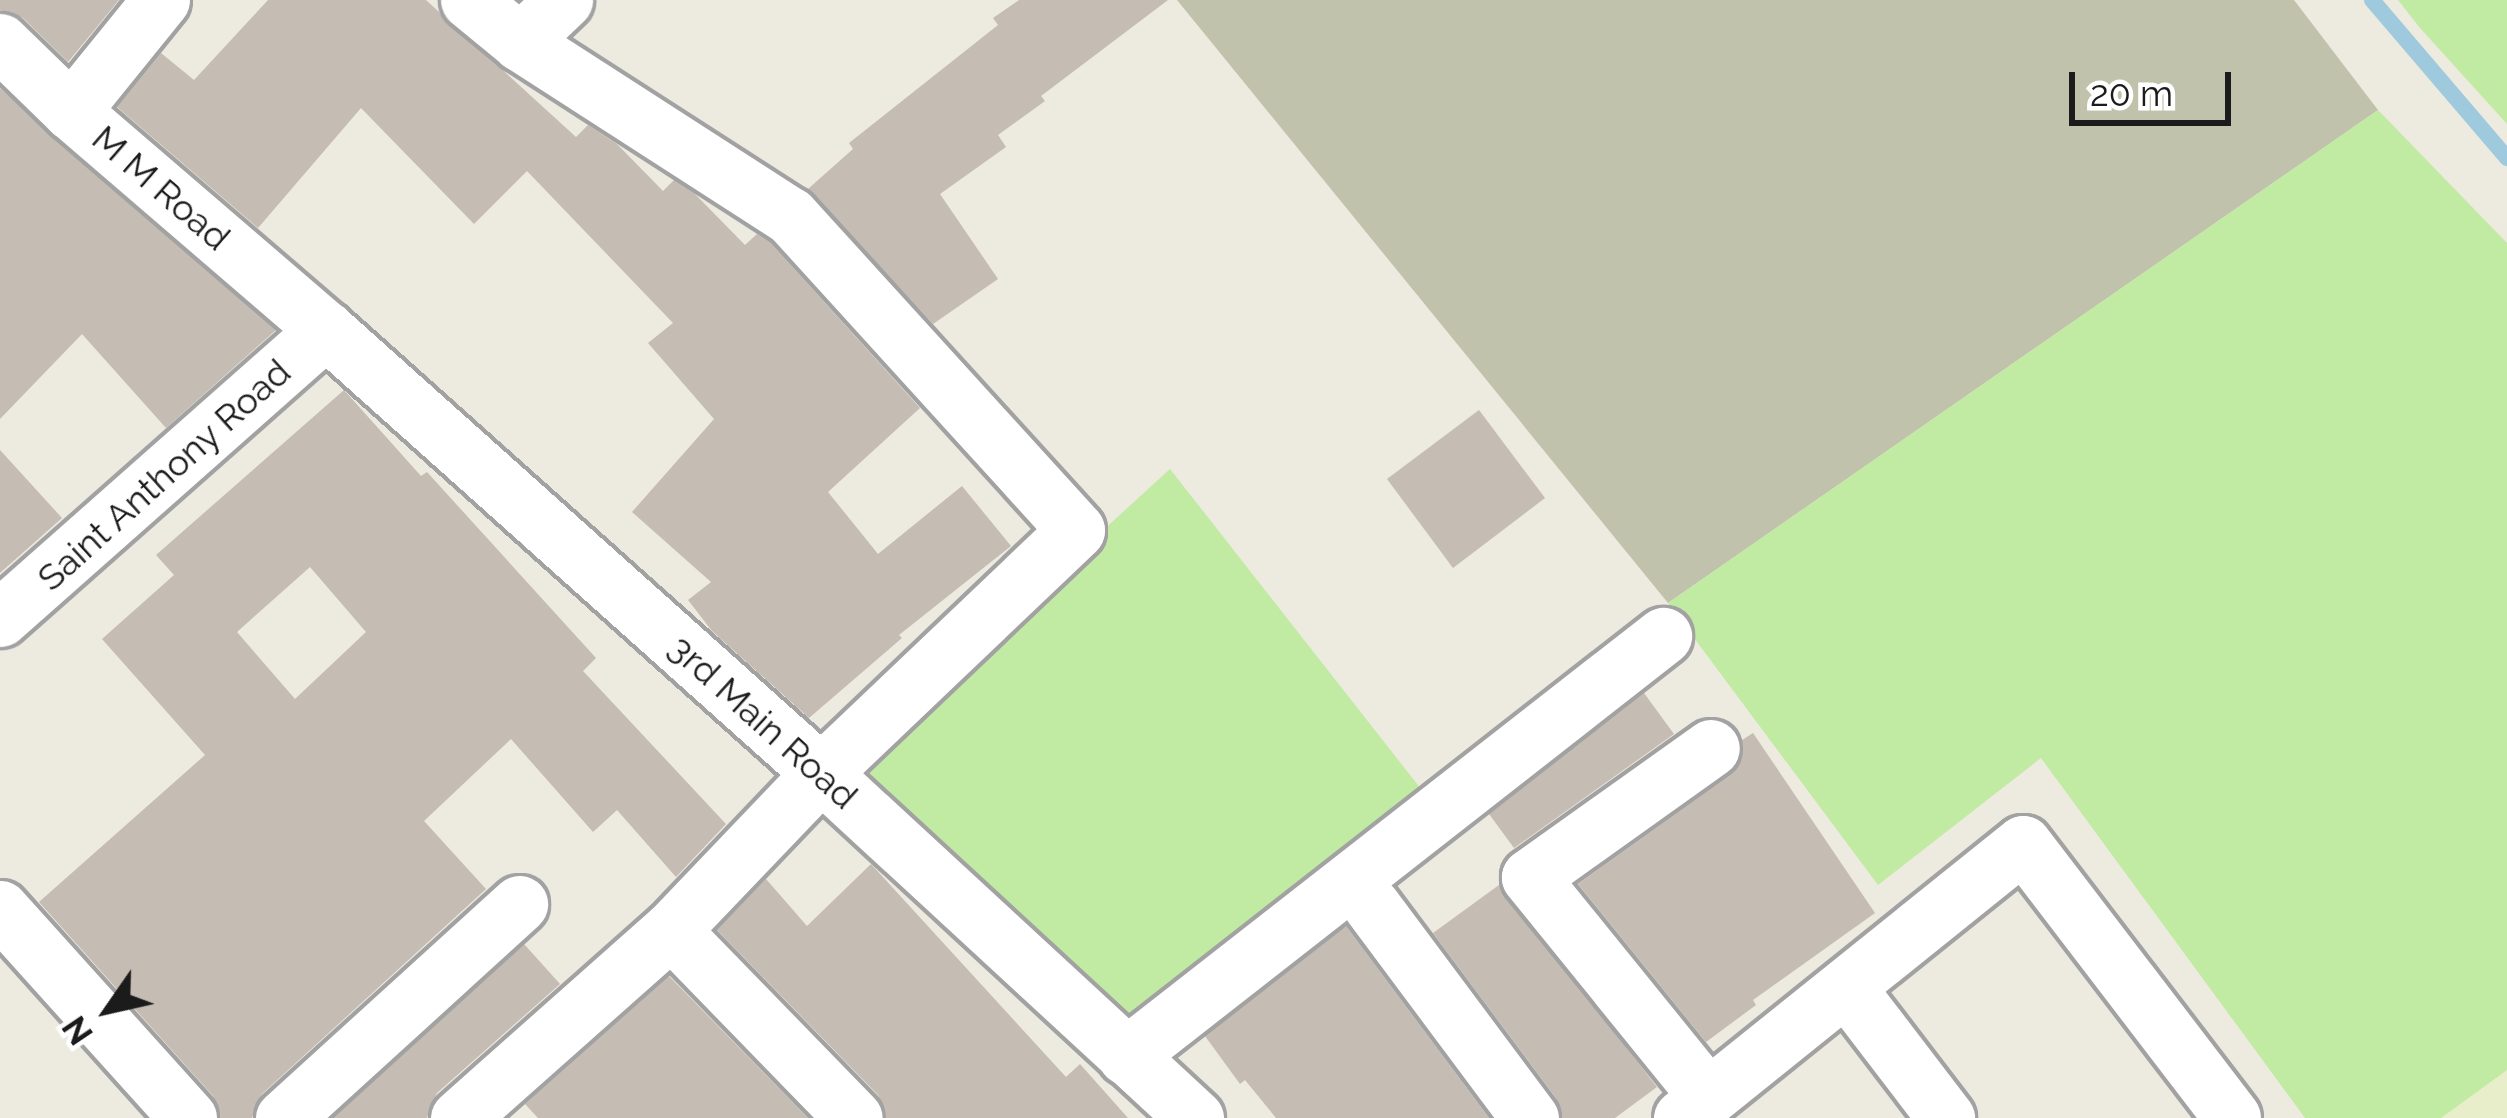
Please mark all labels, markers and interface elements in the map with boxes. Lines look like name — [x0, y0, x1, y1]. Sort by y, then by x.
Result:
scale bar — [2075, 48, 2237, 122]
text: 20 m — [2090, 72, 2173, 114]
street label: M M Road — [83, 117, 239, 259]
street label: Saint Anthony Road — [28, 350, 300, 600]
street label: 3rd Main Road — [660, 626, 866, 818]
north arrow — [48, 950, 168, 1070]
text: N — [55, 1009, 101, 1052]

